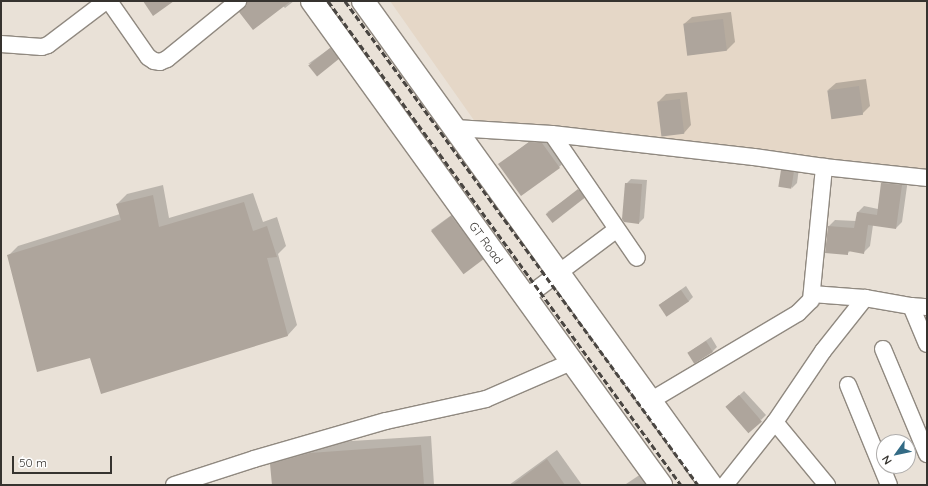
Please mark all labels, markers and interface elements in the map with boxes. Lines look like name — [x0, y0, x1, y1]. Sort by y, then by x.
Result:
street label: GT Road — [466, 219, 506, 267]
north arrow — [876, 434, 916, 474]
scale bar — [14, 448, 114, 474]
text: N — [879, 453, 895, 467]
text: 50 m — [19, 455, 47, 470]

